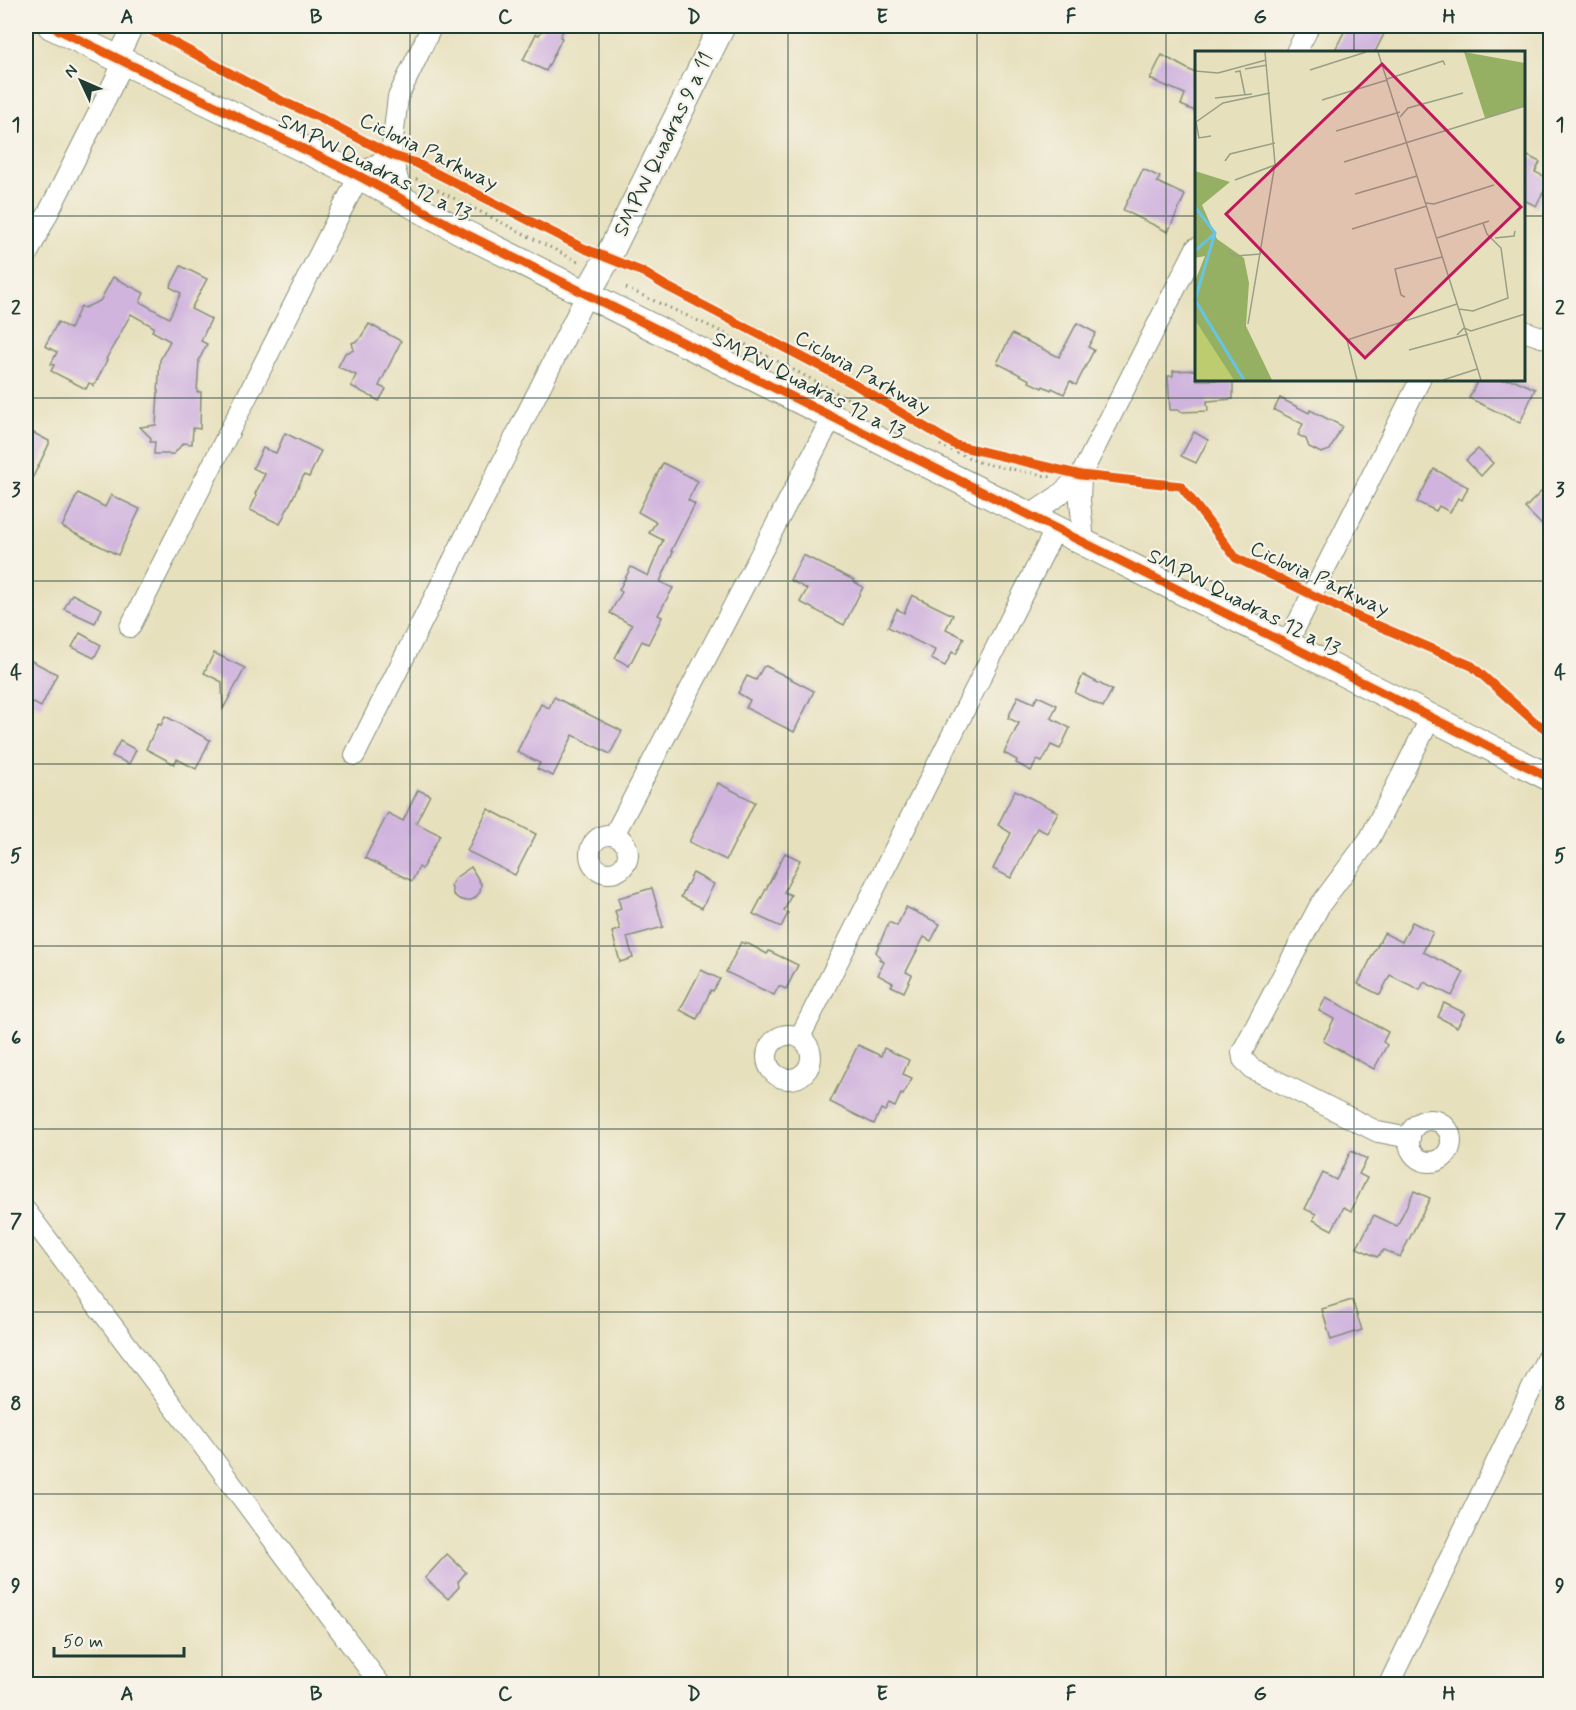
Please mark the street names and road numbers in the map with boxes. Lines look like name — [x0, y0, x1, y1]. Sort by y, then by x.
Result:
street label: SMPW Quadras 9 a 11 — [607, 48, 721, 241]
street label: Ciclovia Parkway — [355, 106, 503, 198]
street label: SMPW Quadras 12 a 13 — [273, 107, 476, 229]
street label: Ciclovia Parkway — [790, 324, 935, 422]
street label: SMPW Quadras 12 a 13 — [707, 325, 910, 447]
street label: Ciclovia Parkway — [1245, 534, 1394, 623]
street label: SMPW Quadras 12 a 13 — [1142, 542, 1345, 664]

